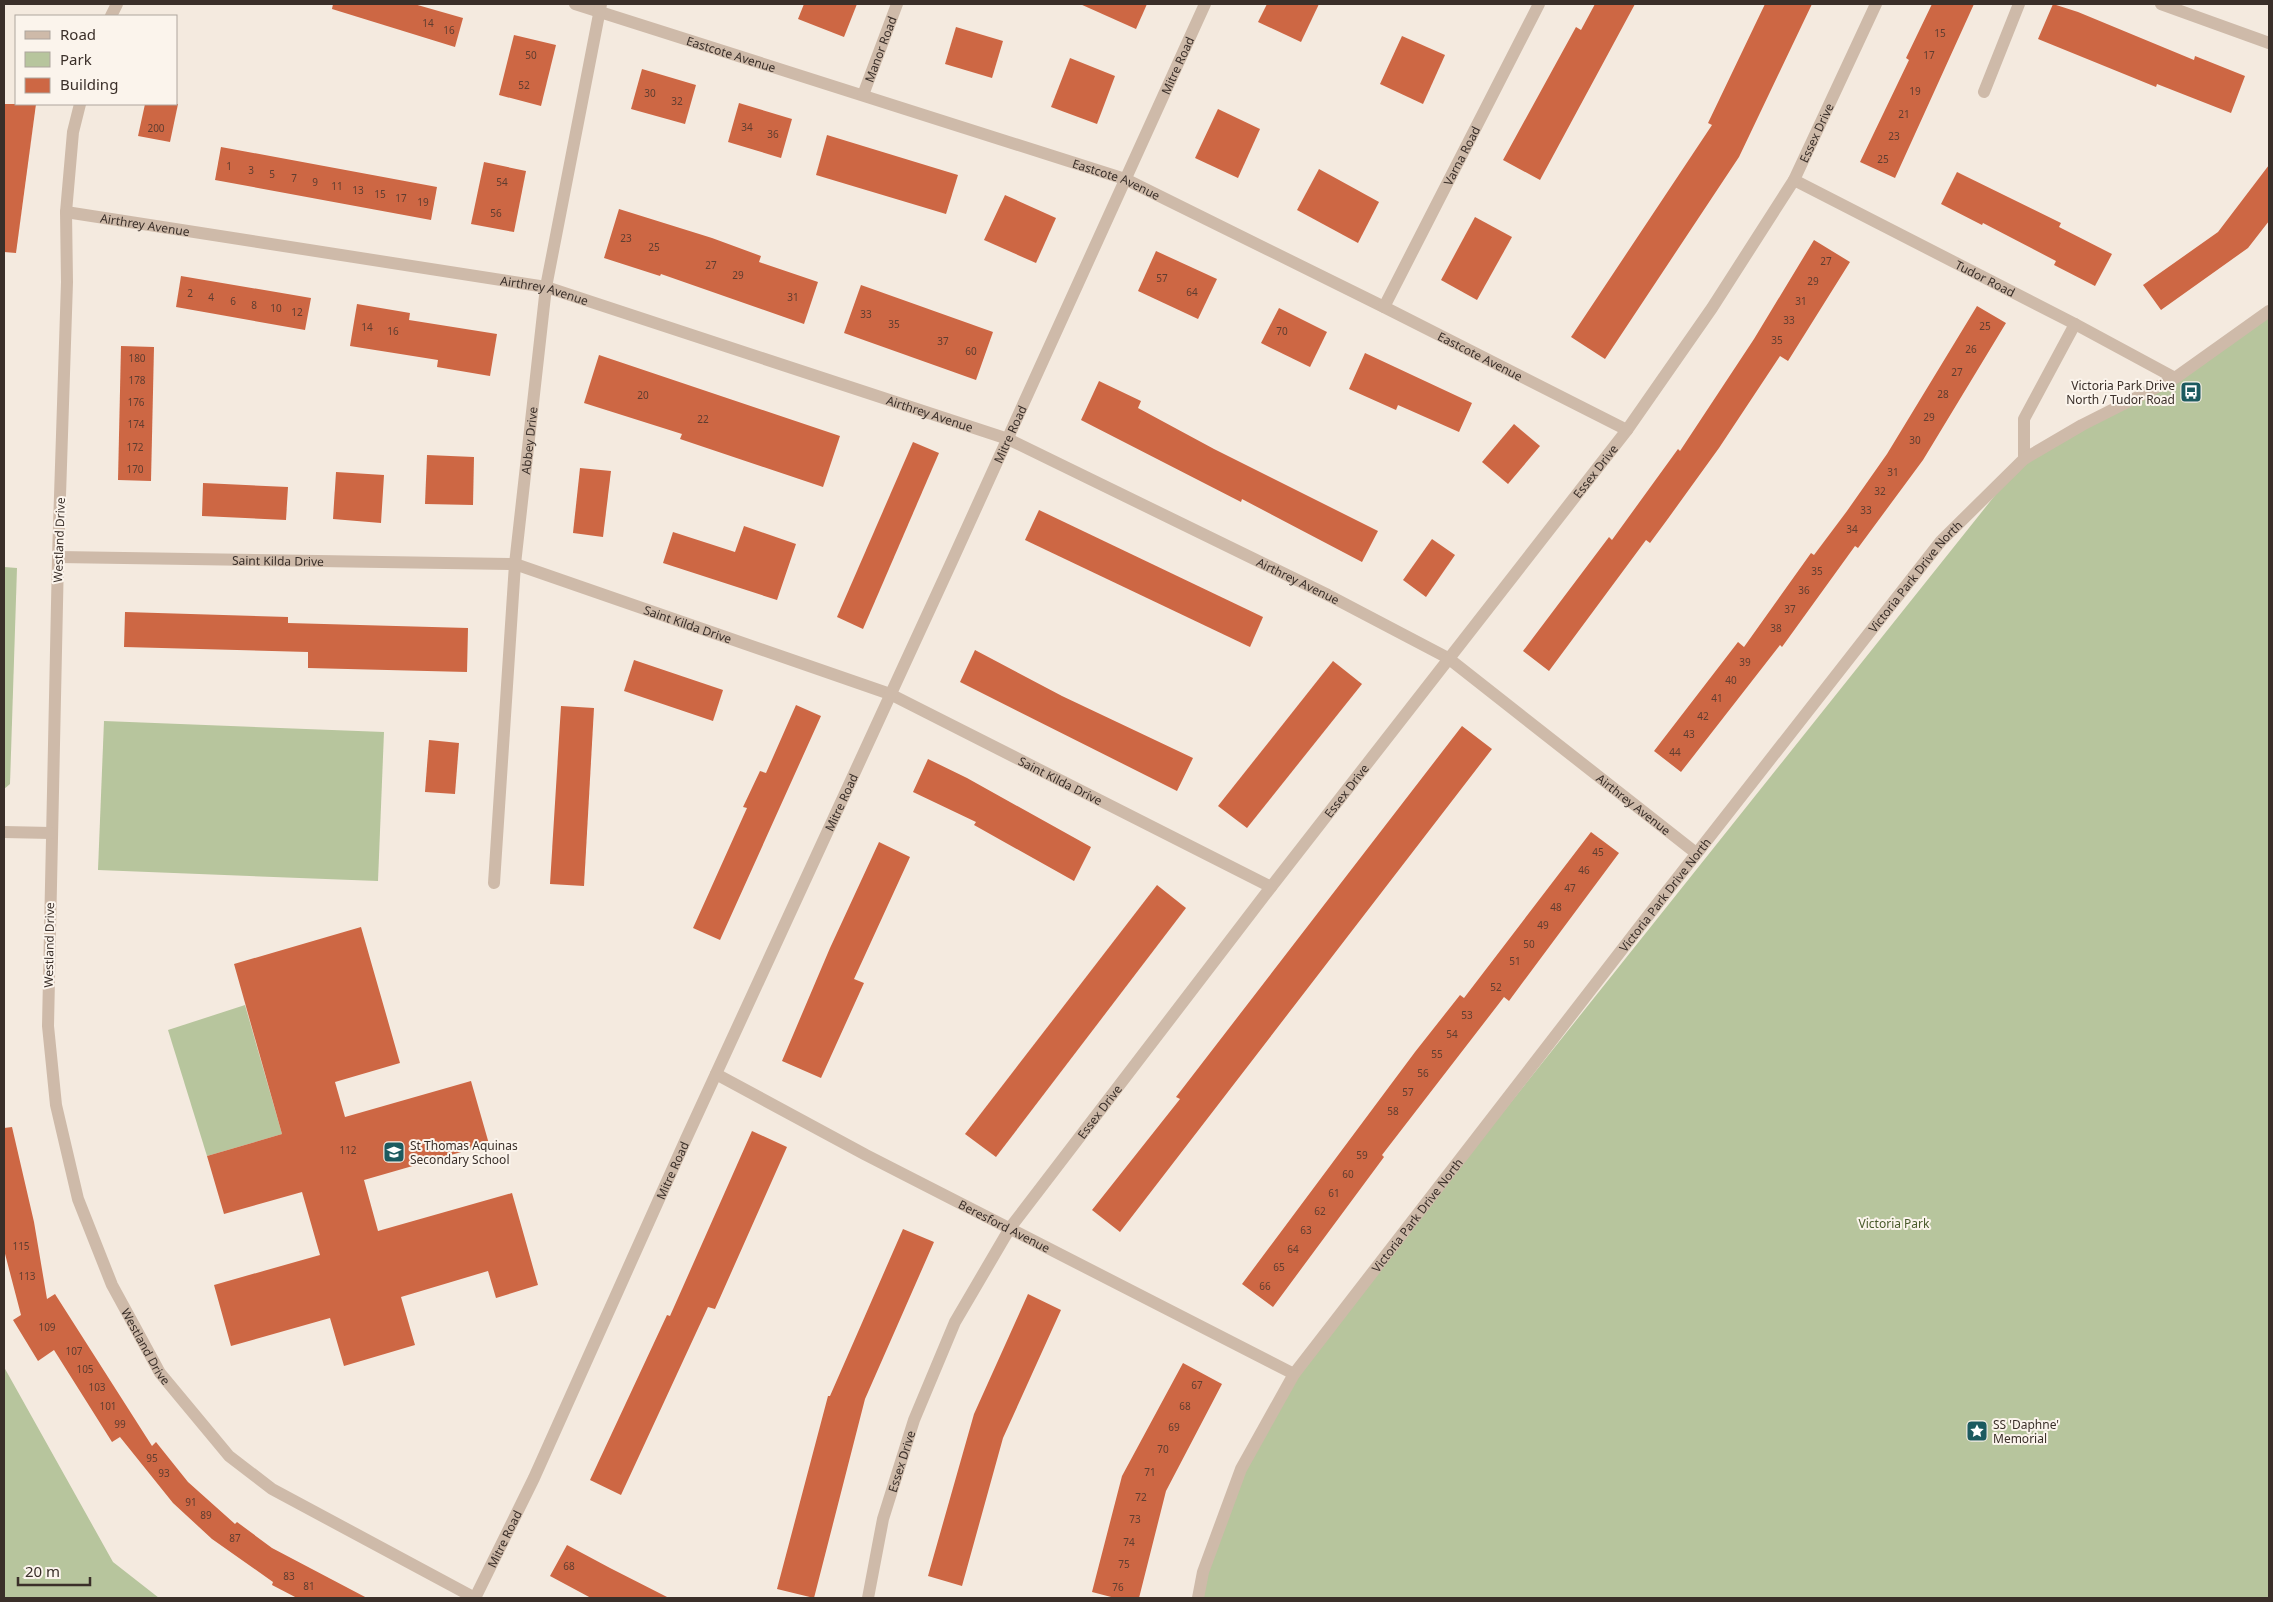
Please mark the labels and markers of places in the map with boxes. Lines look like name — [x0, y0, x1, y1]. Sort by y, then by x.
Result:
place label: Victoria Park Drive North / Tudor Road — [2066, 377, 2175, 408]
bus stop icon: Victoria Park Drive North / Tudor Road — [2179, 380, 2203, 404]
place label: St Thomas Aquinas Secondary School — [410, 1137, 518, 1168]
school or university icon: St Thomas Aquinas Secondary School — [382, 1140, 406, 1164]
place label: SS 'Daphne' Memorial — [1993, 1416, 2059, 1447]
place icon: SS 'Daphne' Memorial — [1965, 1419, 1989, 1443]

